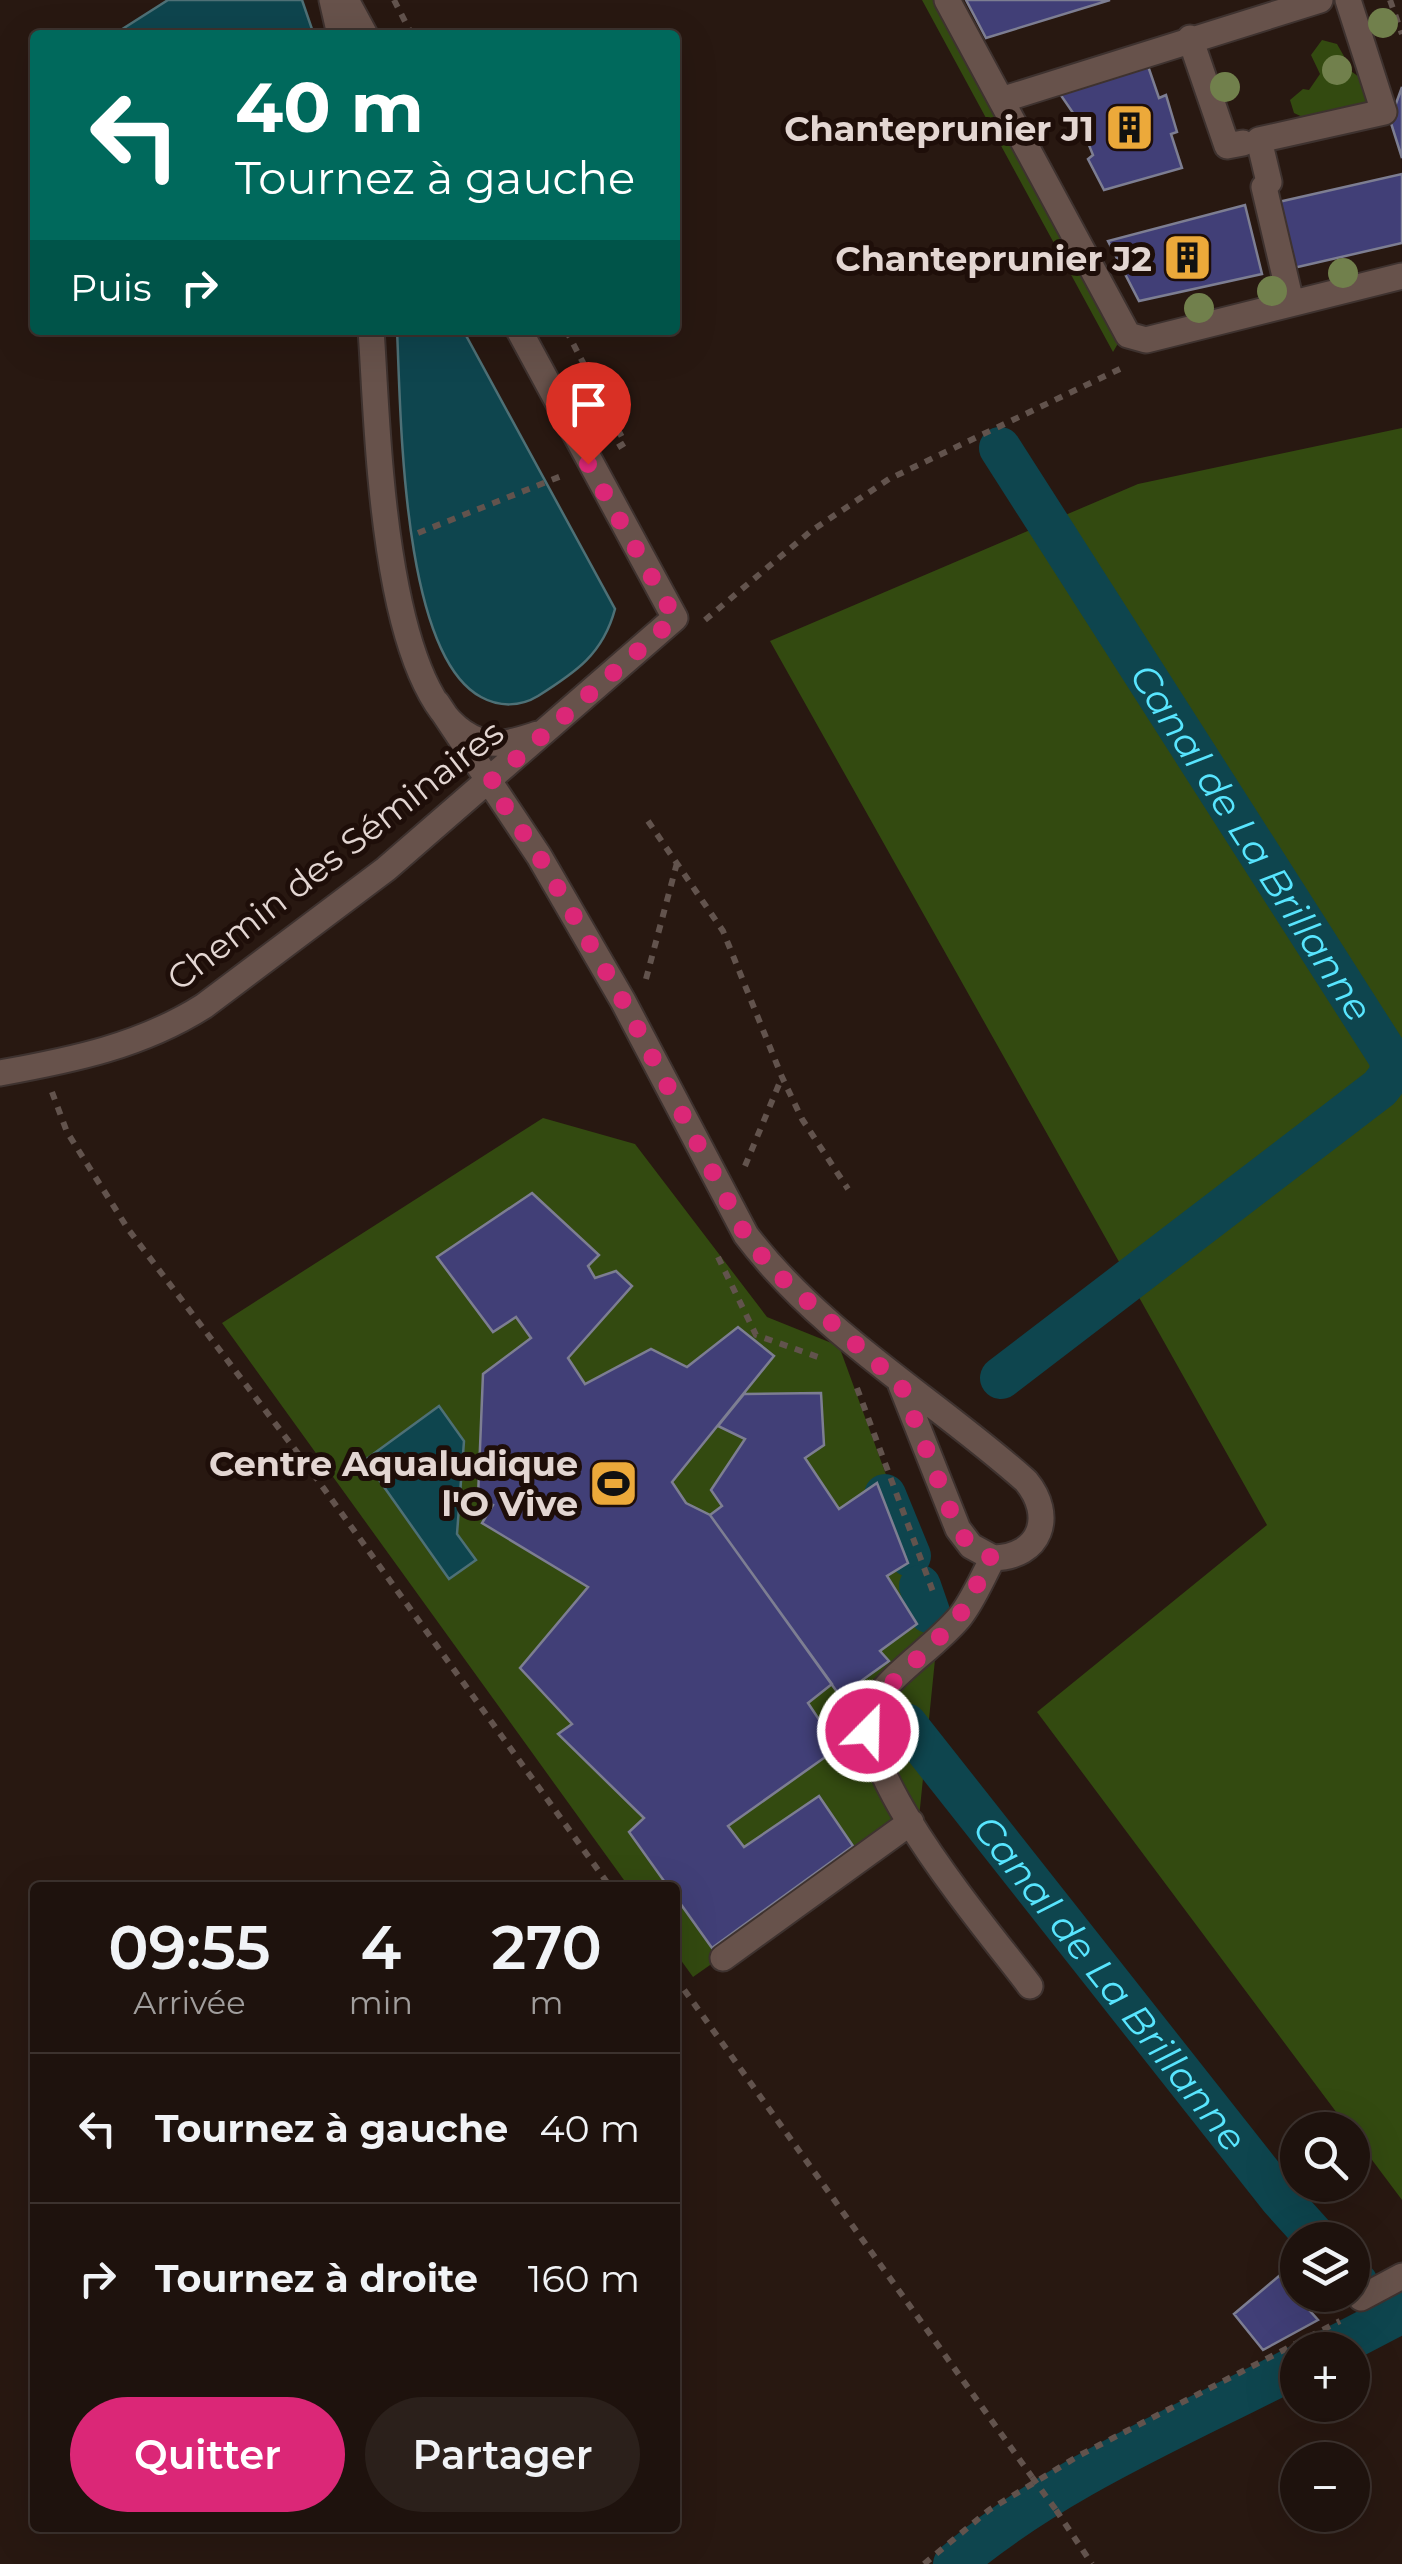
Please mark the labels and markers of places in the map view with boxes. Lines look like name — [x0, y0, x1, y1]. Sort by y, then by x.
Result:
building icon: Chanteprunier J1 — [1103, 102, 1155, 154]
place label: Chanteprunier J1 — [784, 107, 1094, 150]
building icon: Chanteprunier J2 — [1161, 232, 1213, 284]
place label: Chanteprunier J2 — [835, 237, 1152, 280]
pin — [546, 362, 631, 465]
place label: Centre Aqualudique l'O Vive — [209, 1442, 578, 1525]
sports icon: Centre Aqualudique l'O Vive — [587, 1457, 639, 1509]

